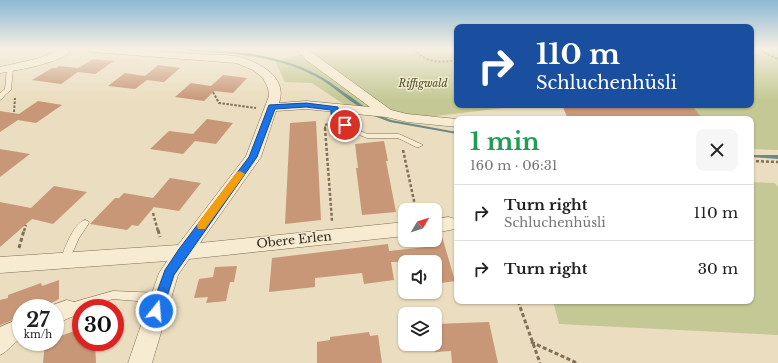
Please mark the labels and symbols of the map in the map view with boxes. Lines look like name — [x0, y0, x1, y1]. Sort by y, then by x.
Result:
park label: Riffigwald — [398, 77, 447, 90]
pin — [328, 108, 362, 142]
north arrow — [398, 203, 442, 247]
street label: Obere Erlen — [256, 228, 332, 251]
position arrow — [135, 290, 177, 332]
speed limit sign: 30 — [72, 299, 124, 351]

